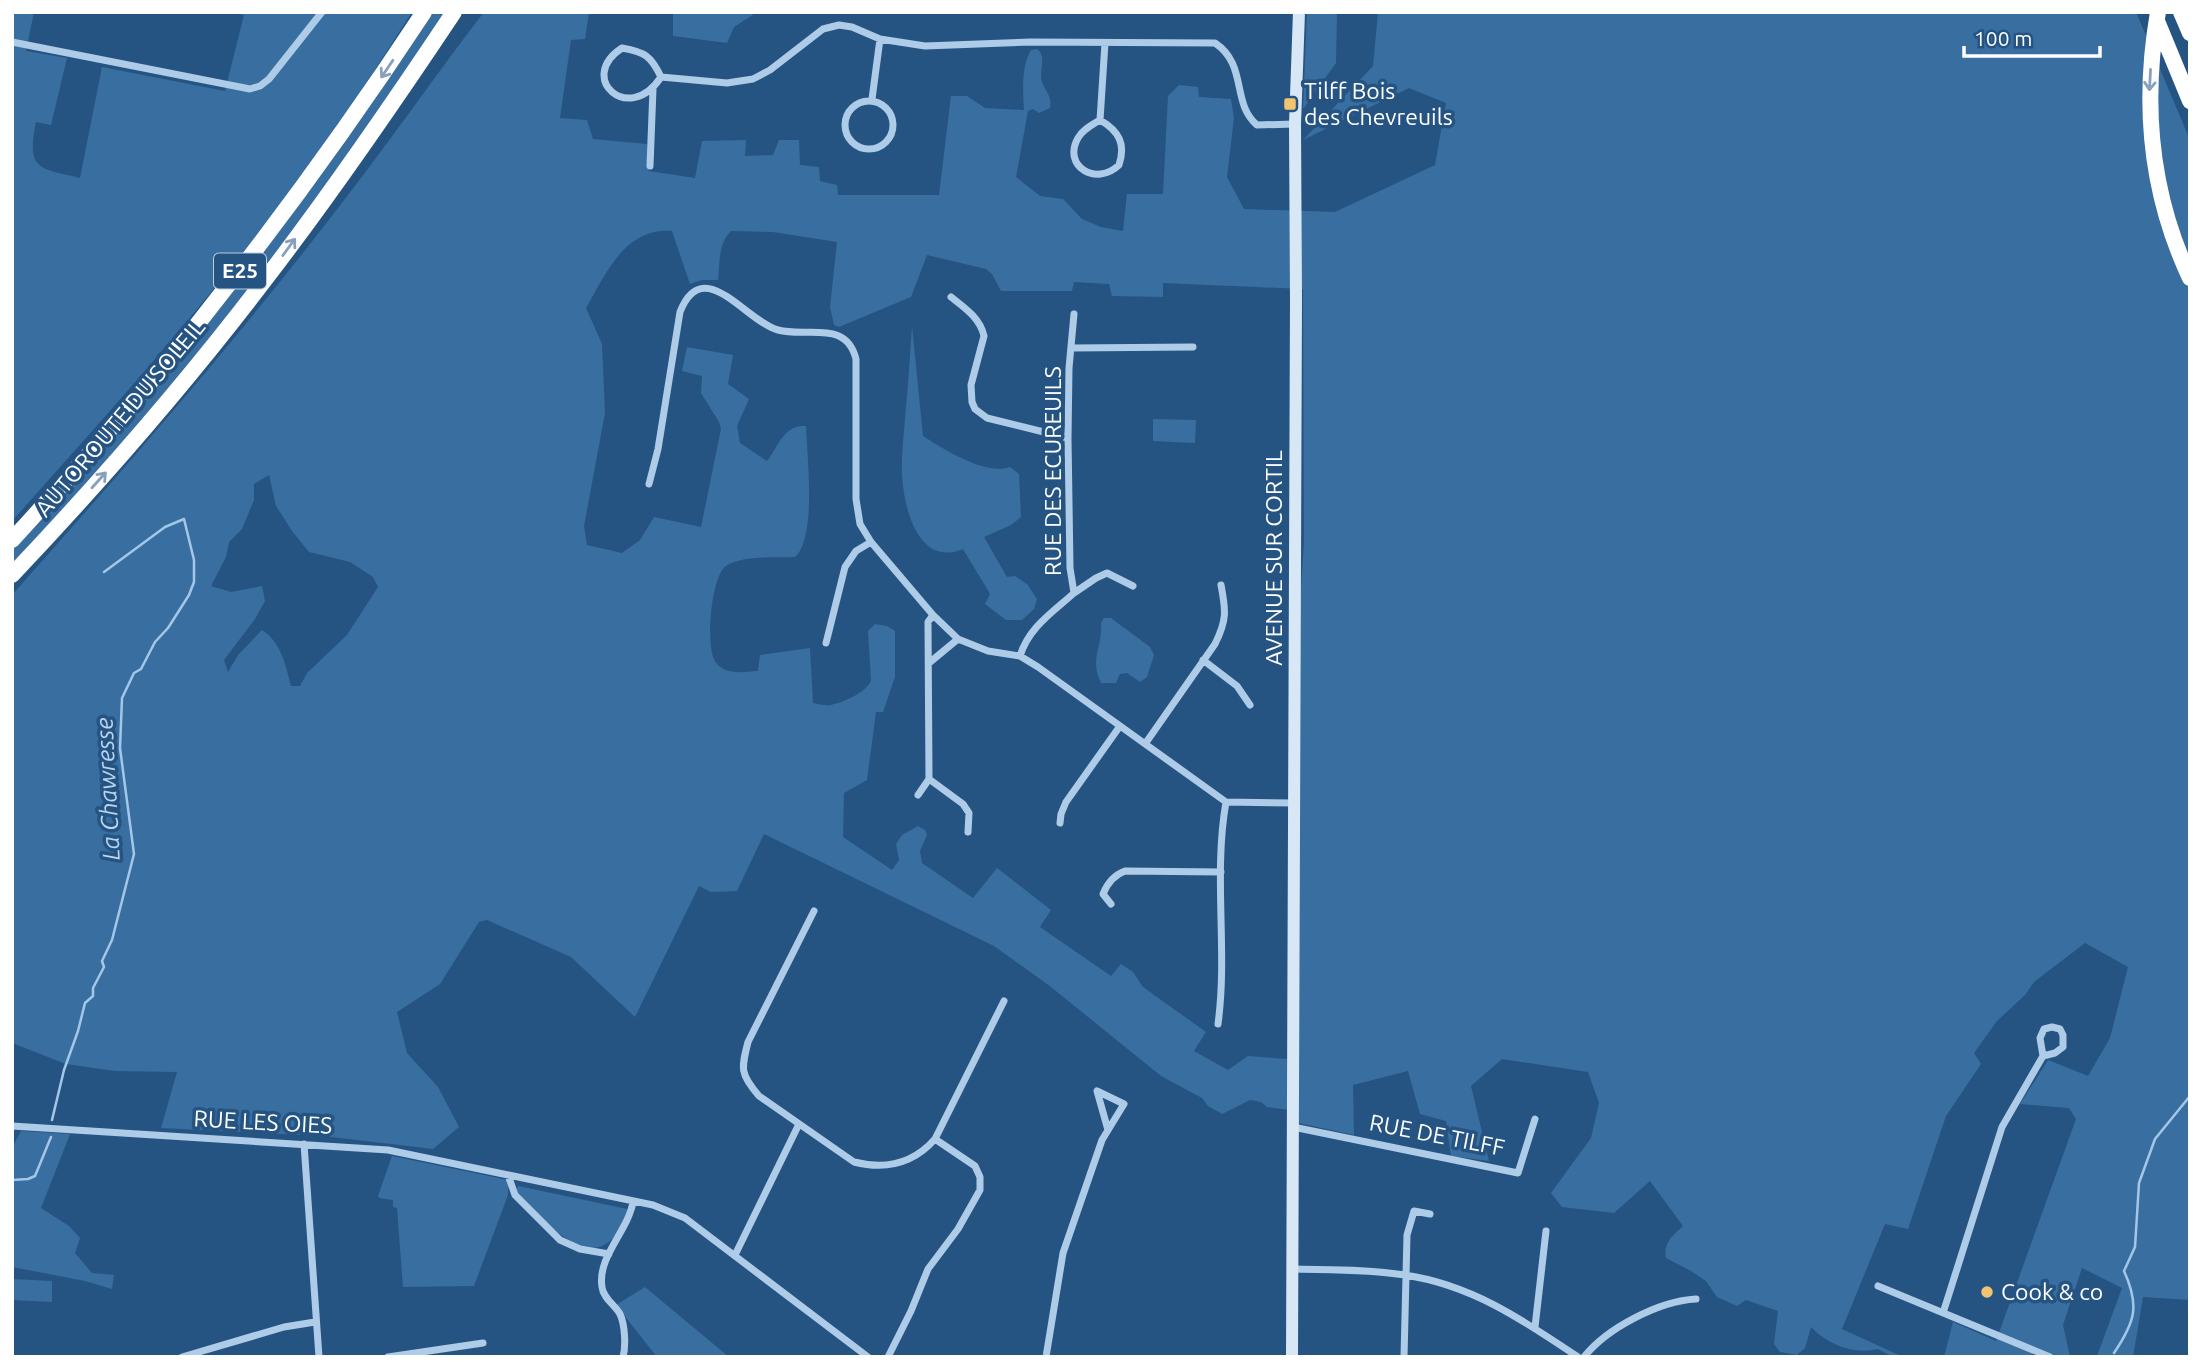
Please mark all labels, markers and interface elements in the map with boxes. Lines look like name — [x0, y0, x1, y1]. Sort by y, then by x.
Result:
scale bar — [1964, 14, 2100, 58]
text: 100 m — [1974, 26, 2032, 50]
one-way arrow — [379, 59, 394, 78]
one-way arrow — [2143, 68, 2156, 91]
place label: Tilff Bois des Chevreuils — [1304, 78, 1453, 129]
marker: Tilff Bois des Chevreuils — [1282, 96, 1298, 112]
one-way arrow — [282, 238, 296, 257]
road number: E25 — [214, 254, 266, 288]
street label: AUTOROUTE DU SOLEIL — [30, 314, 209, 521]
street label: RUE DES ECUREUILS — [1040, 366, 1065, 576]
street label: AVENUE SUR CORTIL — [1261, 450, 1286, 666]
one-way arrow — [91, 471, 107, 489]
water label: La Chawresse — [90, 717, 125, 861]
street label: RUE LES OIES — [193, 1105, 333, 1138]
street label: RUE DE TILFF — [1367, 1109, 1507, 1160]
place label: Cook & co — [2001, 1279, 2103, 1304]
marker: Cook & co — [1979, 1284, 1995, 1300]

